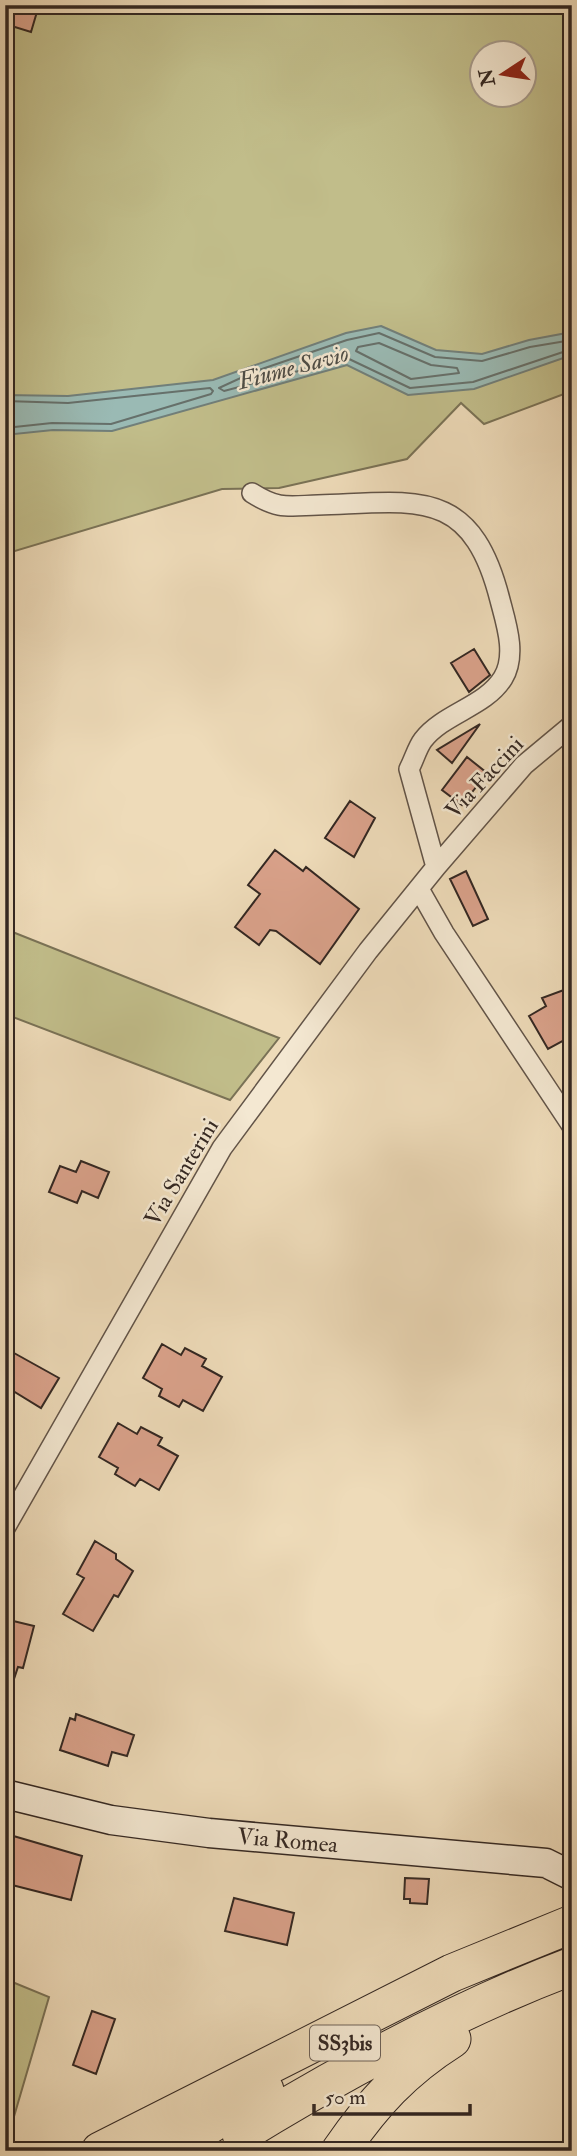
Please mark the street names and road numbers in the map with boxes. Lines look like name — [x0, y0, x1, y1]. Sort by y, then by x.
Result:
street label: Via Faccini — [439, 730, 530, 825]
street label: Via Santerini — [138, 1113, 225, 1231]
street label: Via Romea — [236, 1822, 340, 1859]
road number: SS3bis — [310, 2025, 380, 2060]

